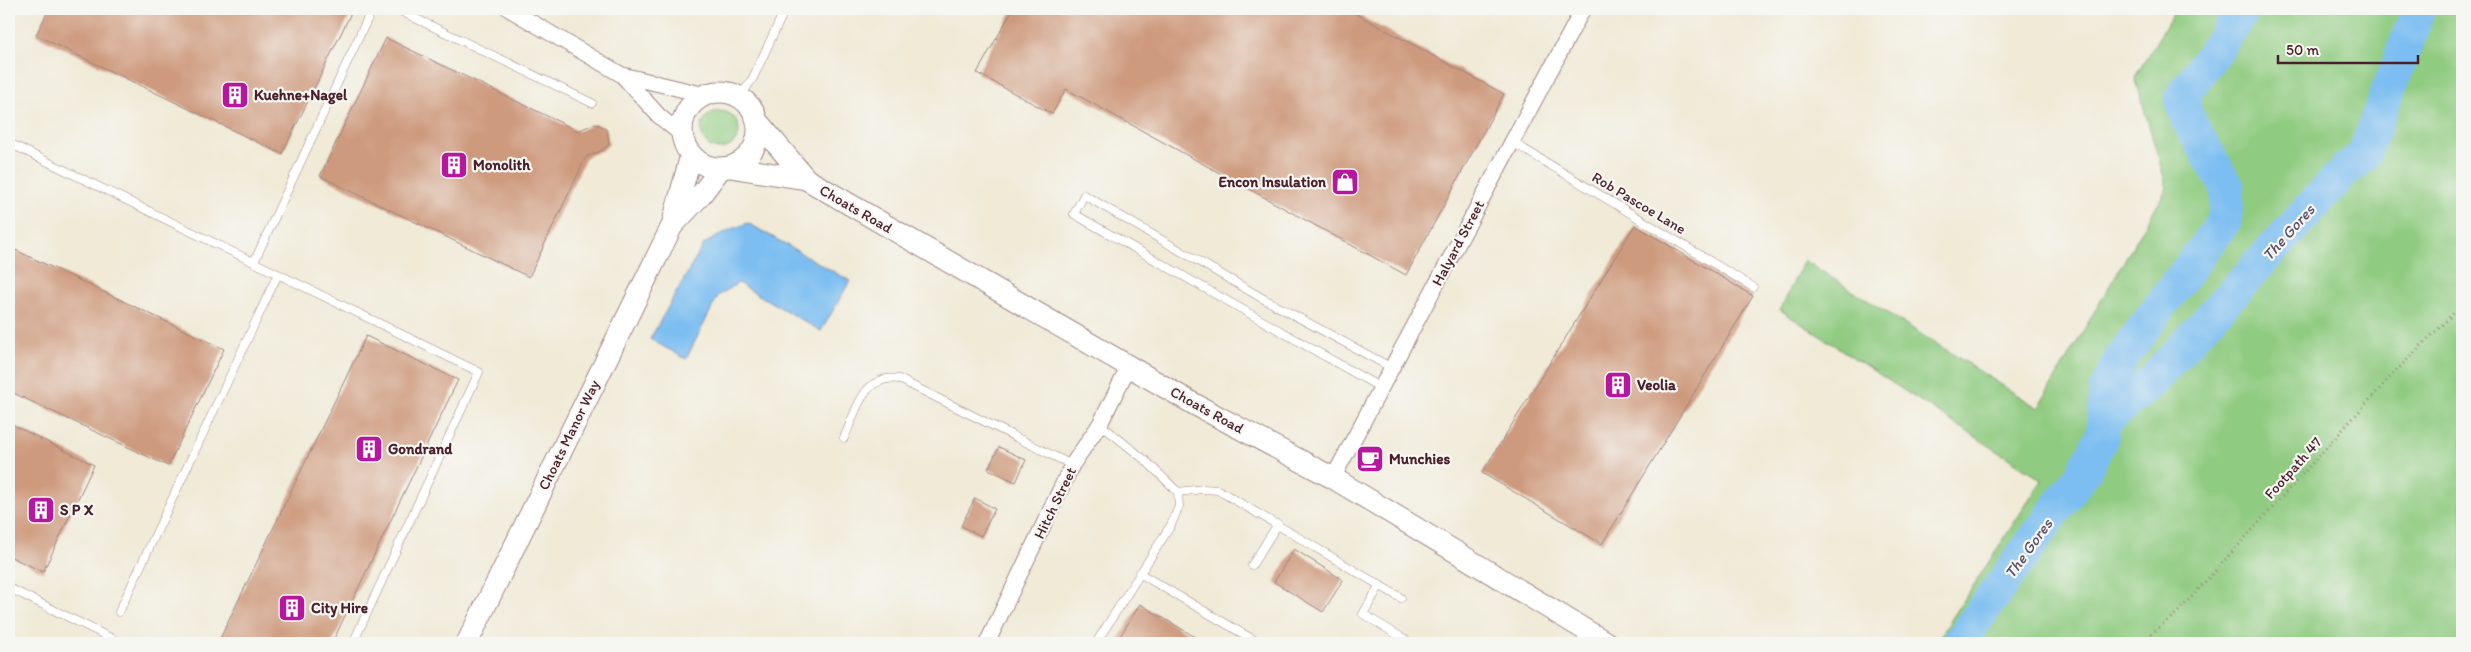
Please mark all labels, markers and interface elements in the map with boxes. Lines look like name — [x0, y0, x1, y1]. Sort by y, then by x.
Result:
scale bar — [2278, 32, 2418, 64]
text: 50 m — [2286, 41, 2319, 59]
building icon: Kuehne+Nagel — [220, 80, 250, 110]
place label: Kuehne+Nagel — [254, 86, 348, 105]
building icon: Monolith — [439, 150, 469, 180]
place label: Monolith — [473, 156, 531, 174]
shop icon: Encon Insulation — [1330, 167, 1360, 197]
street label: Rob Pascoe Lane — [1589, 168, 1689, 238]
place label: Encon Insulation — [1219, 173, 1327, 191]
street label: Choats Road — [816, 181, 896, 237]
street label: Halyard Street — [1428, 197, 1488, 289]
water label: The Gores — [2258, 200, 2319, 264]
building icon: Veolia — [1603, 370, 1633, 400]
place label: Veolia — [1637, 376, 1676, 394]
street label: Choats Manor Way — [534, 377, 604, 493]
street label: Choats Road — [1167, 382, 1248, 438]
street label: Footpath 47 — [2261, 433, 2326, 503]
building icon: Gondrand — [354, 434, 384, 464]
place label: Gondrand — [388, 440, 453, 458]
cafe icon: Munchies — [1355, 444, 1385, 474]
place label: Munchies — [1389, 450, 1450, 468]
street label: Hitch Street — [1030, 464, 1080, 542]
building icon: S P X — [26, 495, 56, 525]
place label: S P X — [60, 501, 94, 519]
water label: The Gores — [2000, 514, 2057, 582]
building icon: City Hire — [277, 593, 307, 623]
place label: City Hire — [311, 599, 368, 618]

